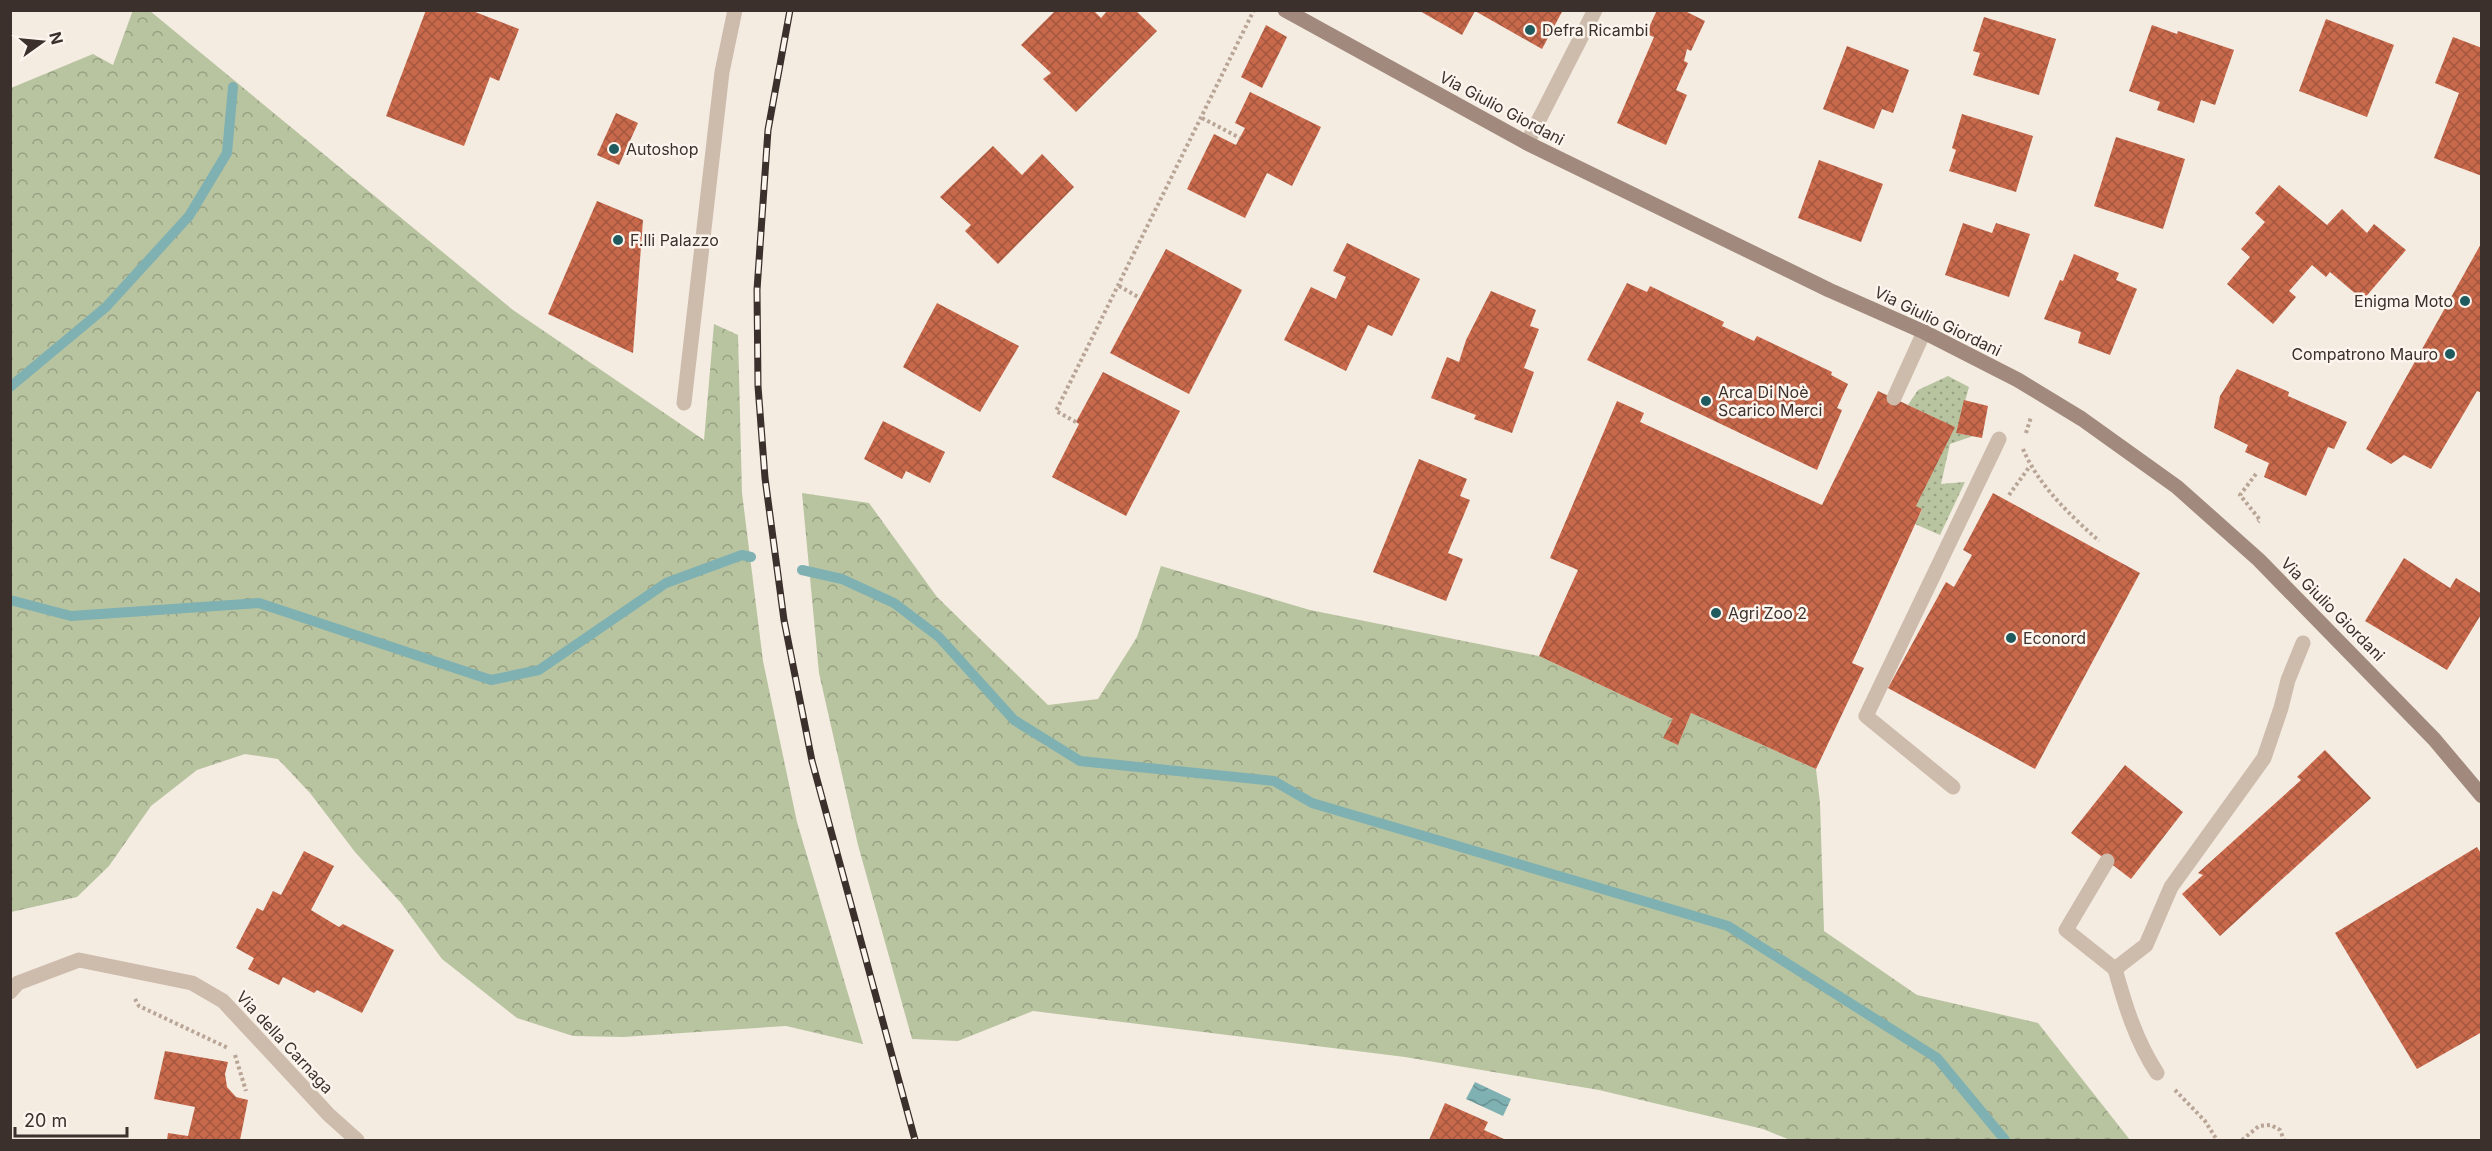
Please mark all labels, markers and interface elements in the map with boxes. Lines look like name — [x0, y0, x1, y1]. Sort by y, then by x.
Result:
north arrow — [12, 12, 72, 72]
place label: Defra Ricambi — [1542, 20, 1648, 40]
marker: Defra Ricambi — [1523, 23, 1537, 37]
text: N — [45, 30, 68, 47]
street label: Via Giulio Giordani — [1436, 67, 1568, 149]
place label: Autoshop — [626, 139, 698, 159]
marker: Autoshop — [607, 142, 621, 156]
place label: F.lli Palazzo — [630, 230, 719, 250]
marker: F.lli Palazzo — [611, 233, 625, 247]
street label: Via Giulio Giordani — [1871, 282, 2005, 360]
place label: Enigma Moto — [2354, 291, 2453, 311]
marker: Enigma Moto — [2458, 294, 2472, 308]
place label: Compatrono Mauro — [2291, 344, 2438, 364]
marker: Compatrono Mauro — [2443, 347, 2457, 361]
place label: Arca Di Noè Scarico Merci — [1718, 382, 1822, 420]
marker: Arca Di Noè Scarico Merci — [1699, 394, 1713, 408]
street label: Via Giulio Giordani — [2277, 553, 2389, 665]
place label: Agri Zoo 2 — [1728, 603, 1807, 623]
marker: Agri Zoo 2 — [1709, 606, 1723, 620]
place label: Econord — [2023, 628, 2086, 648]
marker: Econord — [2004, 631, 2018, 645]
street label: Via della Carnaga — [232, 987, 338, 1097]
scale bar — [15, 1100, 128, 1138]
text: 20 m — [24, 1110, 67, 1131]

